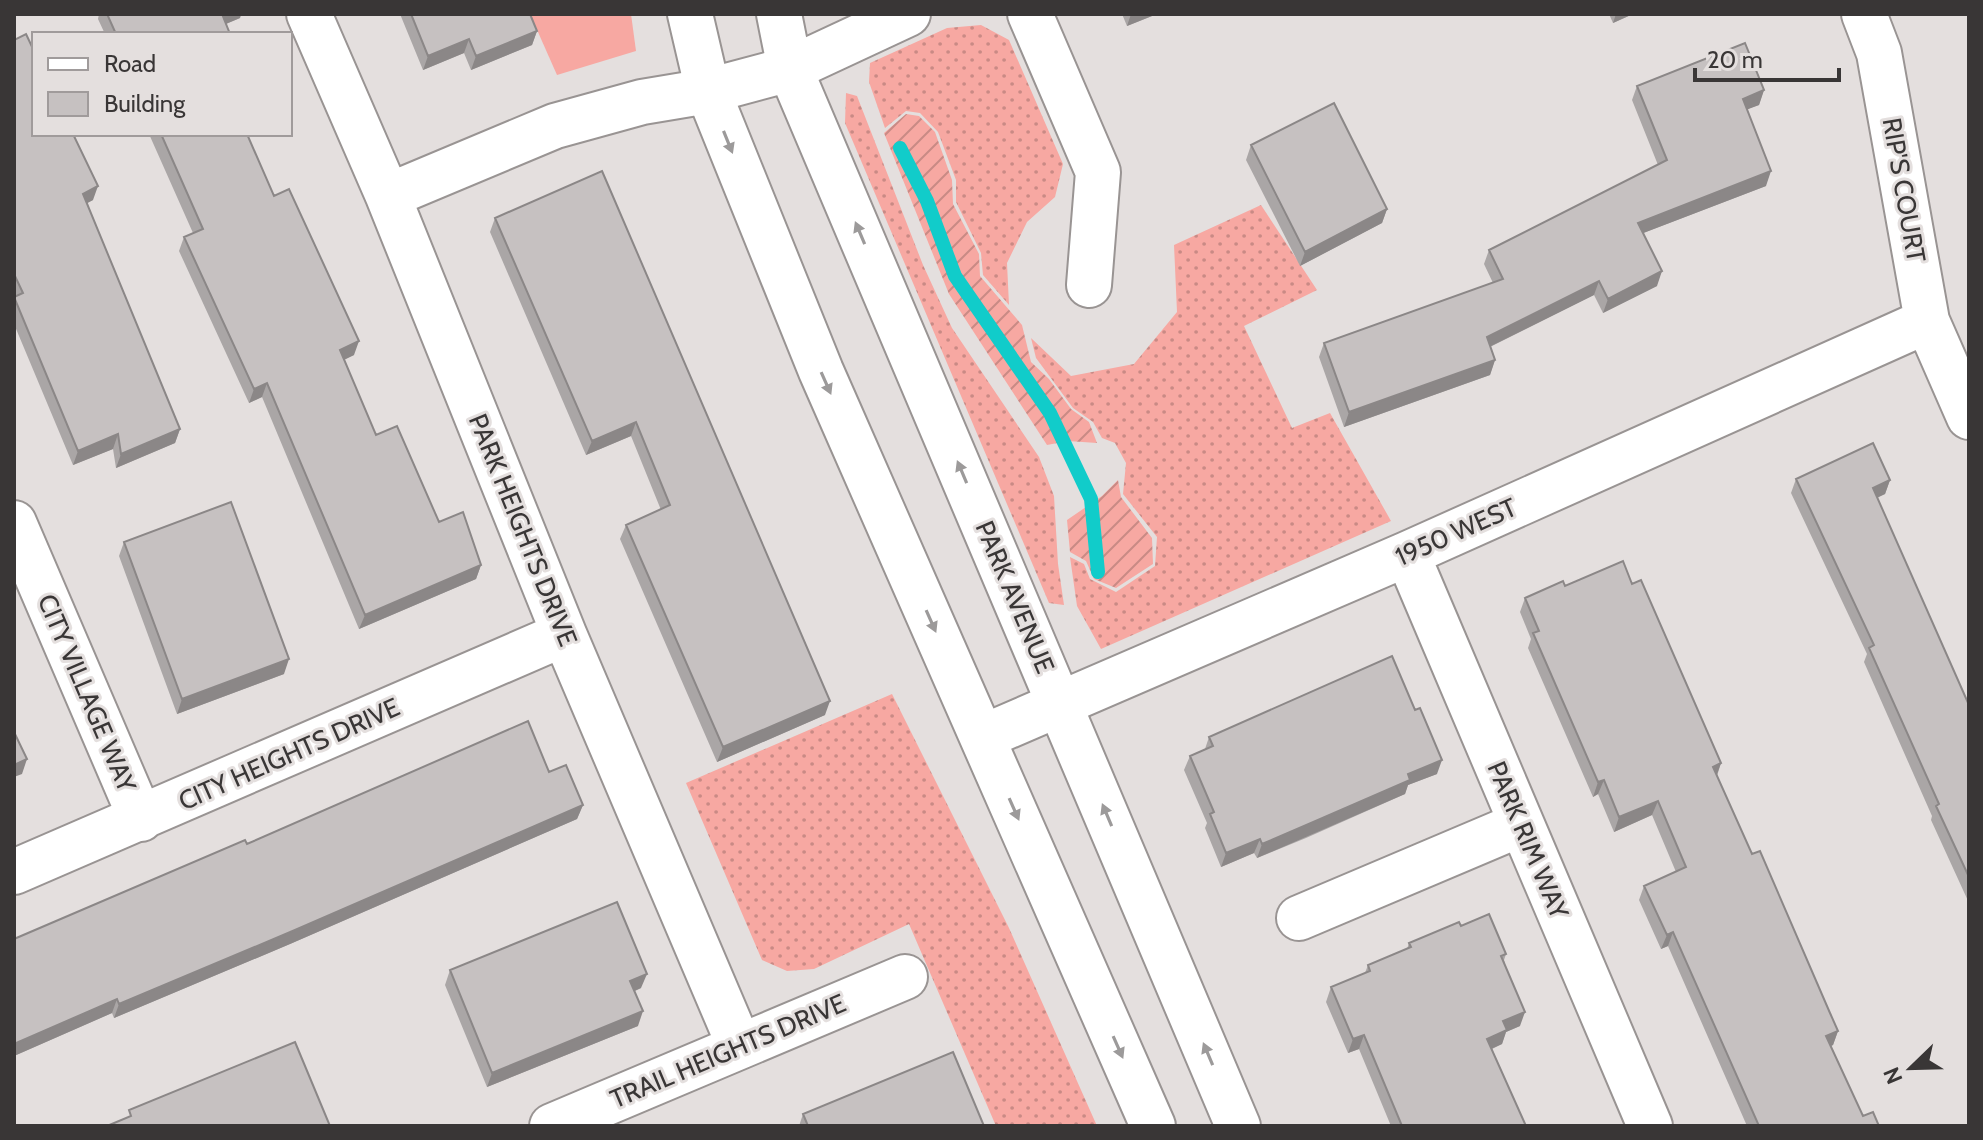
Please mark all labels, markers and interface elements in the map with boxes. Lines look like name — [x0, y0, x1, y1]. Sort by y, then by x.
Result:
legend — [32, 32, 292, 136]
scale bar — [1695, 32, 1839, 82]
text: 20 m — [1707, 45, 1763, 74]
text: Road — [104, 49, 156, 78]
text: Building — [104, 89, 186, 118]
street label: RIP'S COURT — [1876, 115, 1932, 265]
one-way arrow — [722, 130, 735, 154]
one-way arrow — [853, 221, 866, 245]
one-way arrow — [820, 371, 833, 395]
street label: PARK HEIGHTS DRIVE — [462, 409, 584, 651]
one-way arrow — [955, 460, 968, 484]
street label: 1950 WEST — [1390, 491, 1522, 573]
street label: PARK AVENUE — [968, 516, 1062, 678]
street label: CITY VILLAGE WAY — [31, 589, 143, 797]
one-way arrow — [924, 609, 938, 633]
street label: CITY HEIGHTS DRIVE — [173, 691, 405, 817]
street label: PARK RIM WAY — [1480, 756, 1576, 924]
one-way arrow — [1007, 797, 1021, 821]
one-way arrow — [1100, 803, 1113, 826]
street label: TRAIL HEIGHTS DRIVE — [605, 987, 851, 1115]
north arrow — [1871, 1028, 1951, 1108]
one-way arrow — [1112, 1035, 1125, 1059]
one-way arrow — [1202, 1042, 1215, 1066]
text: N — [1878, 1063, 1909, 1088]

